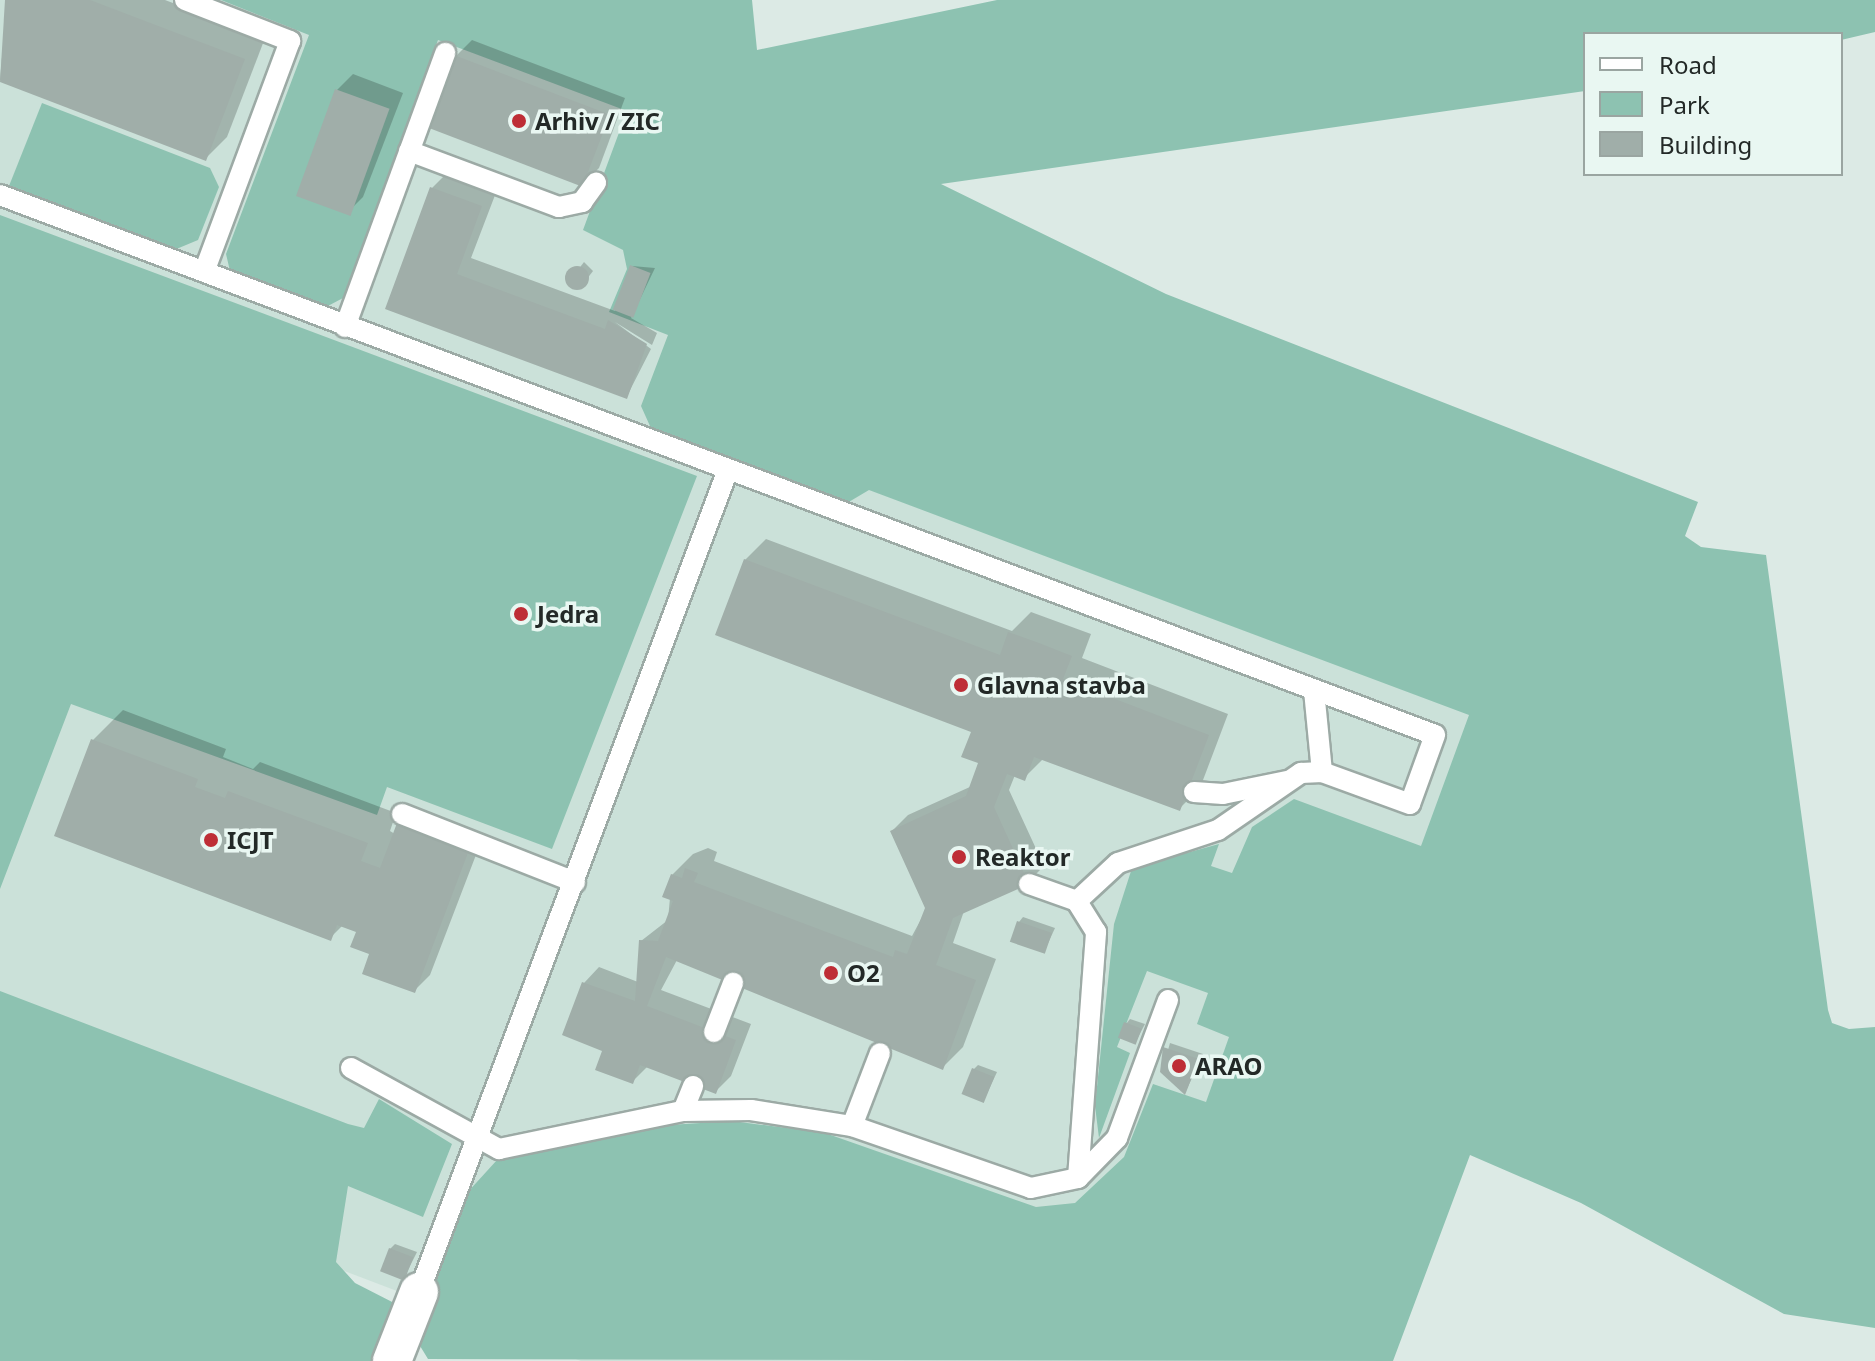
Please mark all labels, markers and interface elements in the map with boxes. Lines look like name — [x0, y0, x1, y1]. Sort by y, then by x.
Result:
legend — [1583, 32, 1843, 176]
text: Road — [1659, 48, 1717, 81]
text: Park — [1659, 88, 1710, 121]
place label: Arhiv / ZIC — [535, 107, 660, 135]
marker: Arhiv / ZIC — [510, 112, 528, 130]
text: Building — [1659, 128, 1752, 161]
place label: Jedra — [537, 600, 599, 628]
marker: Jedra — [512, 605, 530, 623]
place label: Glavna stavba — [977, 671, 1146, 699]
marker: Glavna stavba — [952, 676, 970, 694]
place label: ICJT — [227, 826, 274, 854]
marker: ICJT — [202, 831, 220, 849]
place label: Reaktor — [975, 843, 1070, 871]
marker: Reaktor — [950, 848, 968, 866]
place label: O2 — [847, 959, 880, 987]
marker: O2 — [822, 964, 840, 982]
place label: ARAO — [1195, 1052, 1262, 1080]
marker: ARAO — [1170, 1057, 1188, 1075]

